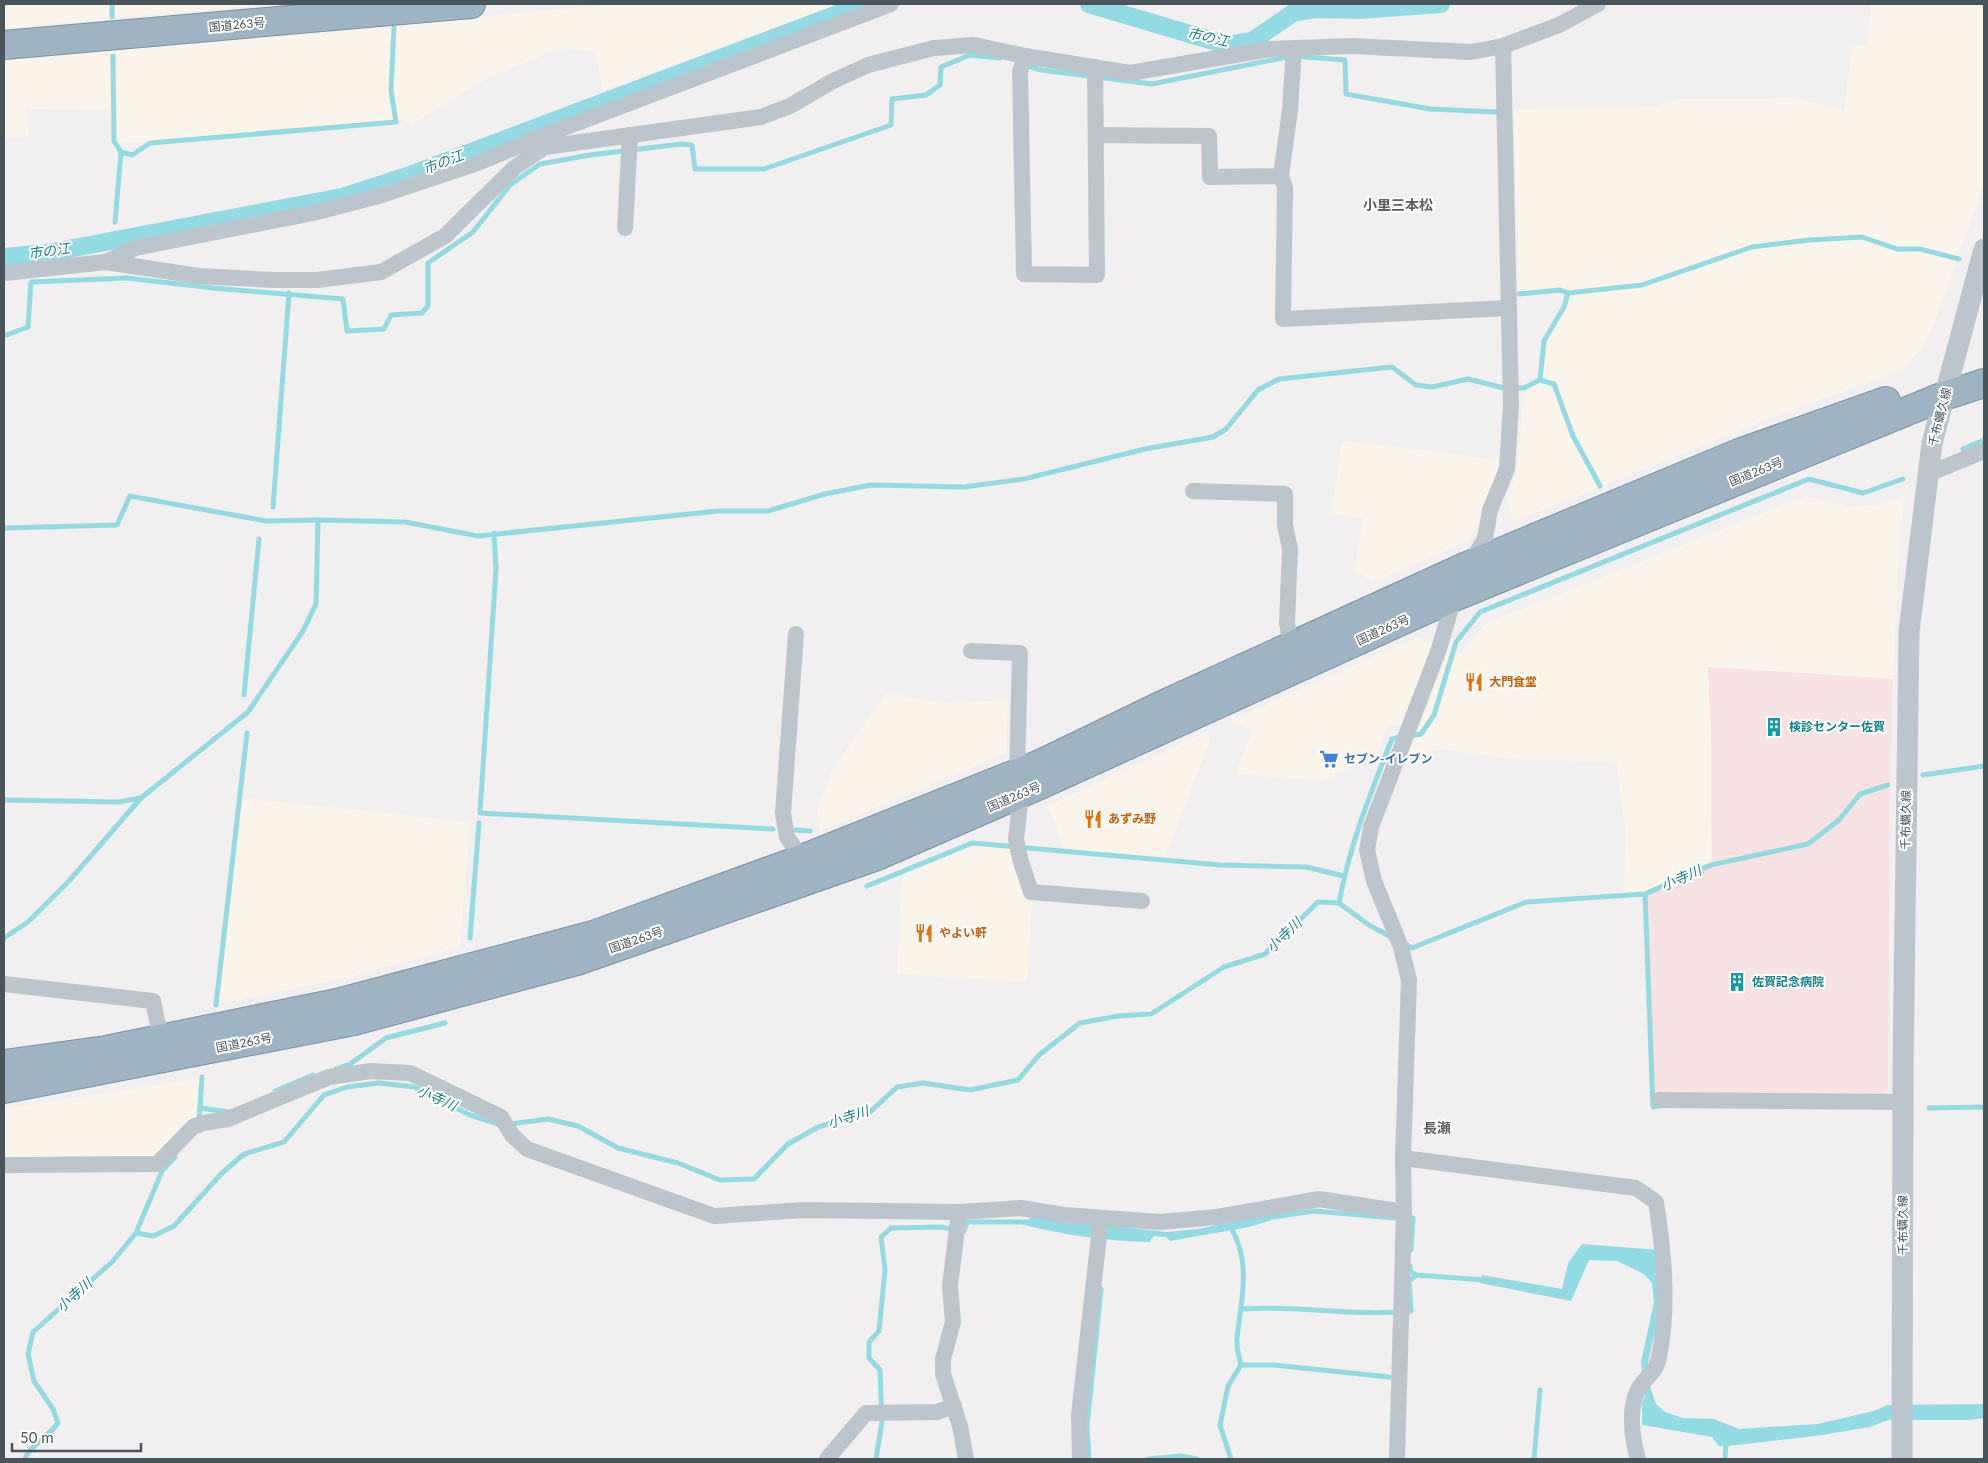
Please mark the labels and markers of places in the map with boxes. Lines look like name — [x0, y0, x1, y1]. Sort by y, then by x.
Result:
restaurant icon: 大門食堂 — [1463, 671, 1485, 693]
place label: 大門食堂 — [1489, 674, 1537, 689]
building icon: 検診センター佐賀 — [1763, 716, 1785, 738]
place label: 検診センター佐賀 — [1789, 719, 1885, 734]
supermarket icon: セブン-イレブン — [1318, 748, 1340, 770]
place label: セブン-イレブン — [1344, 751, 1432, 766]
restaurant icon: あずみ野 — [1082, 808, 1104, 830]
place label: あずみ野 — [1108, 811, 1156, 826]
restaurant icon: やよい軒 — [913, 922, 935, 944]
place label: やよい軒 — [939, 925, 987, 940]
building icon: 佐賀記念病院 — [1726, 971, 1748, 993]
place label: 佐賀記念病院 — [1752, 974, 1824, 989]

